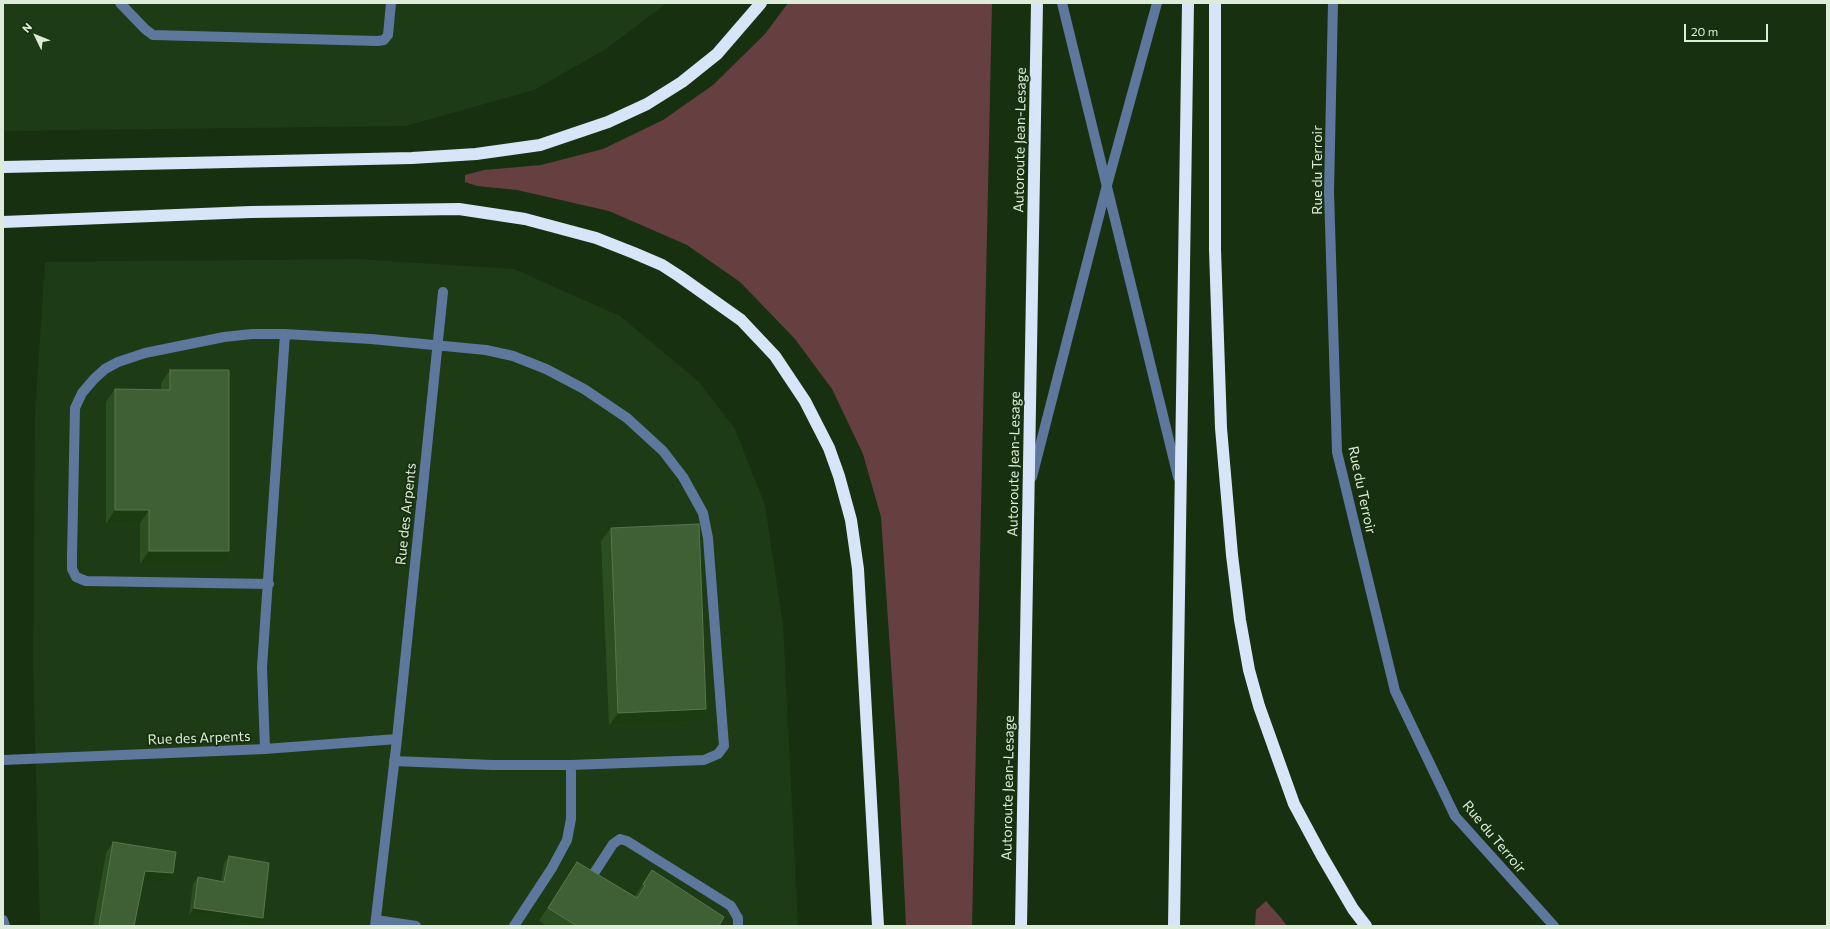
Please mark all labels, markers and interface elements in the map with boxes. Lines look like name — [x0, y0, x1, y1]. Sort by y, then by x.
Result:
north arrow — [16, 16, 56, 56]
scale bar — [1686, 16, 1770, 42]
text: N — [19, 20, 34, 35]
text: 20 m — [1691, 24, 1718, 38]
street label: Autoroute Jean-Lesage — [1010, 67, 1030, 213]
street label: Rue du Terroir — [1309, 125, 1325, 215]
street label: Autoroute Jean-Lesage — [1004, 391, 1024, 537]
street label: Rue du Terroir — [1344, 444, 1380, 536]
street label: Rue des Arpents — [392, 462, 420, 566]
street label: Autoroute Jean-Lesage — [998, 715, 1018, 861]
street label: Rue des Arpents — [147, 728, 251, 748]
street label: Rue du Terroir — [1459, 797, 1529, 877]

